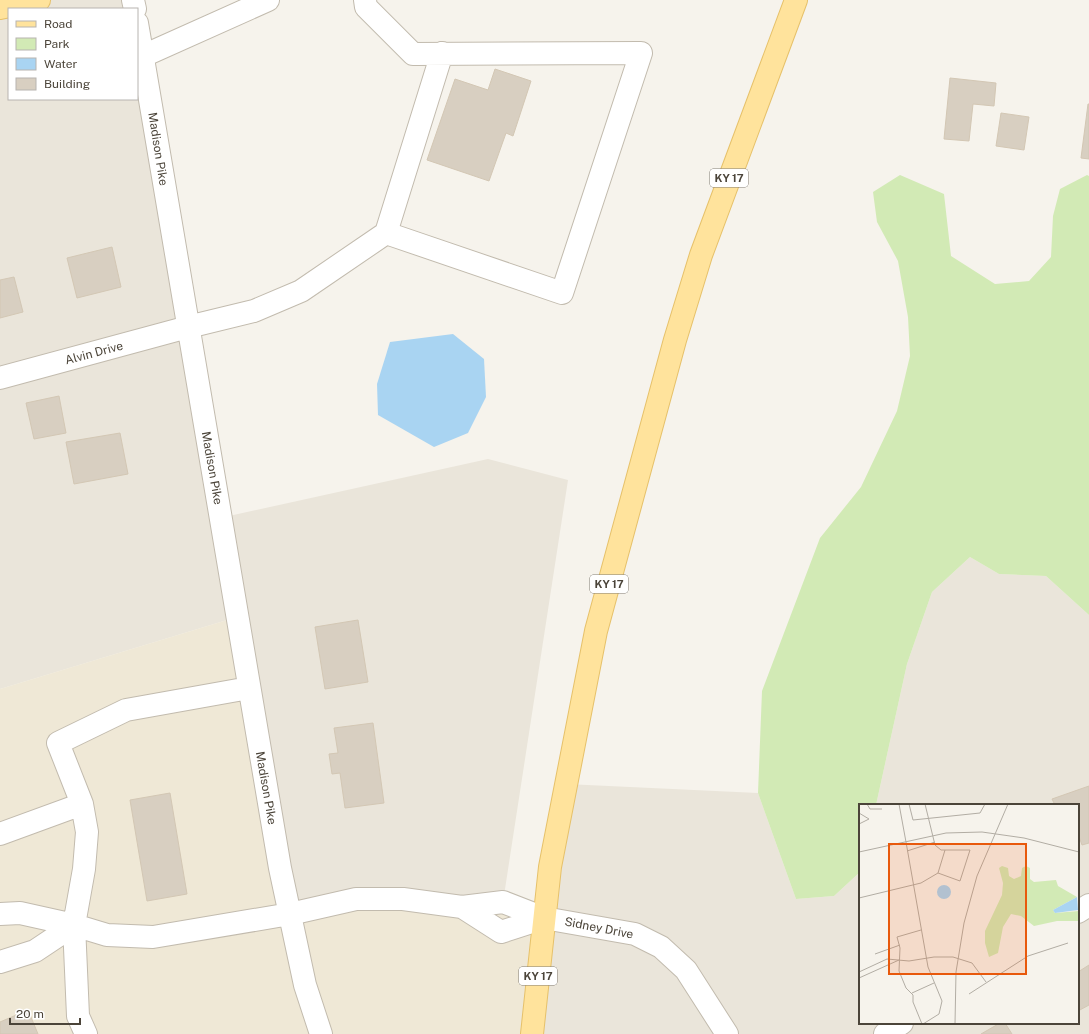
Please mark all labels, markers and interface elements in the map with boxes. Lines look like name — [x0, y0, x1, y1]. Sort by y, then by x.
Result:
legend — [8, 8, 138, 100]
text: Road — [44, 17, 72, 31]
text: Park — [44, 37, 70, 51]
text: Water — [44, 57, 78, 71]
text: Building — [44, 77, 90, 91]
street label: Madison Pike — [145, 111, 171, 187]
road number: KY 17 — [710, 169, 748, 187]
street label: Alvin Drive — [63, 338, 125, 367]
street label: Madison Pike — [199, 430, 225, 506]
road number: KY 17 — [590, 575, 628, 593]
street label: Madison Pike — [253, 750, 279, 826]
inset map — [859, 804, 1079, 1024]
street label: Sidney Drive — [563, 914, 635, 942]
road number: KY 17 — [519, 967, 557, 985]
scale bar — [10, 1000, 80, 1026]
text: 20 m — [16, 1007, 44, 1021]

